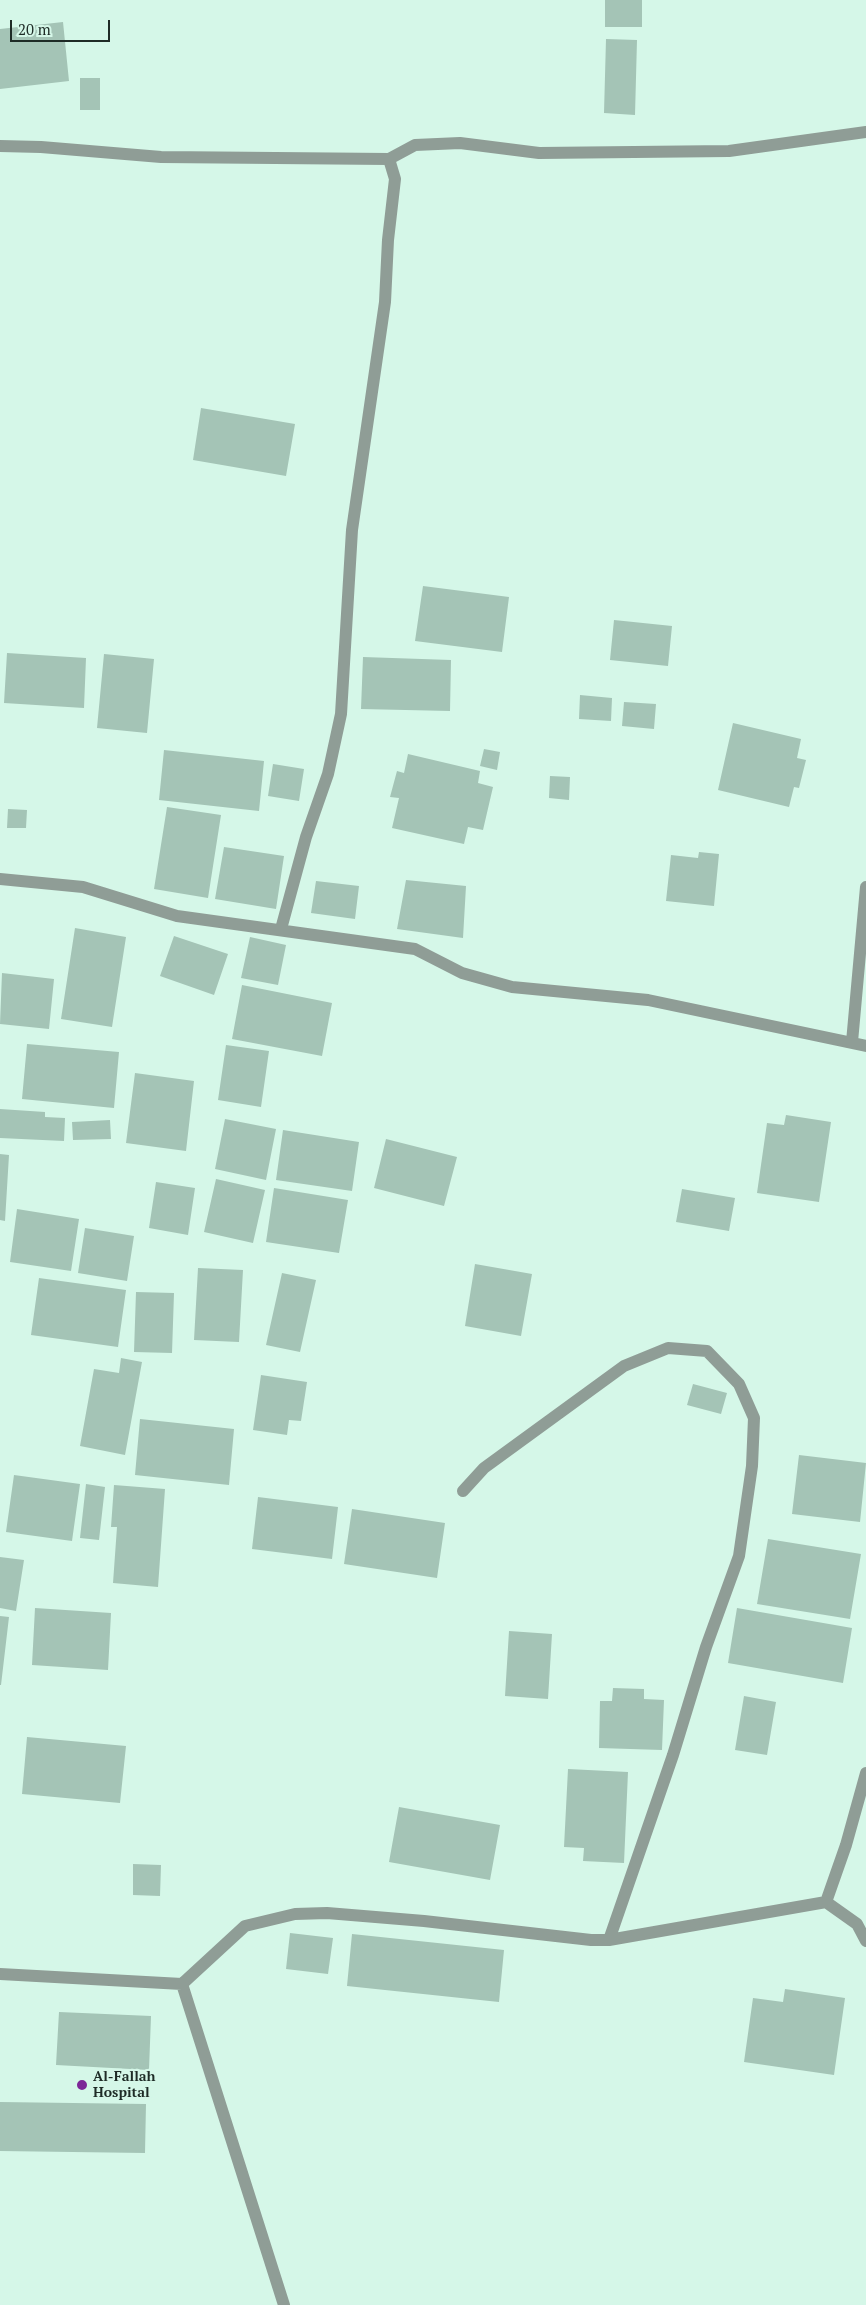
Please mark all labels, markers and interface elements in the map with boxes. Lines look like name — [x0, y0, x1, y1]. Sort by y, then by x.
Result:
scale bar — [12, 10, 112, 42]
text: 20 m — [18, 19, 51, 39]
place label: Al-Fallah Hospital — [93, 2069, 156, 2102]
marker: Al-Fallah Hospital — [75, 2078, 89, 2092]

